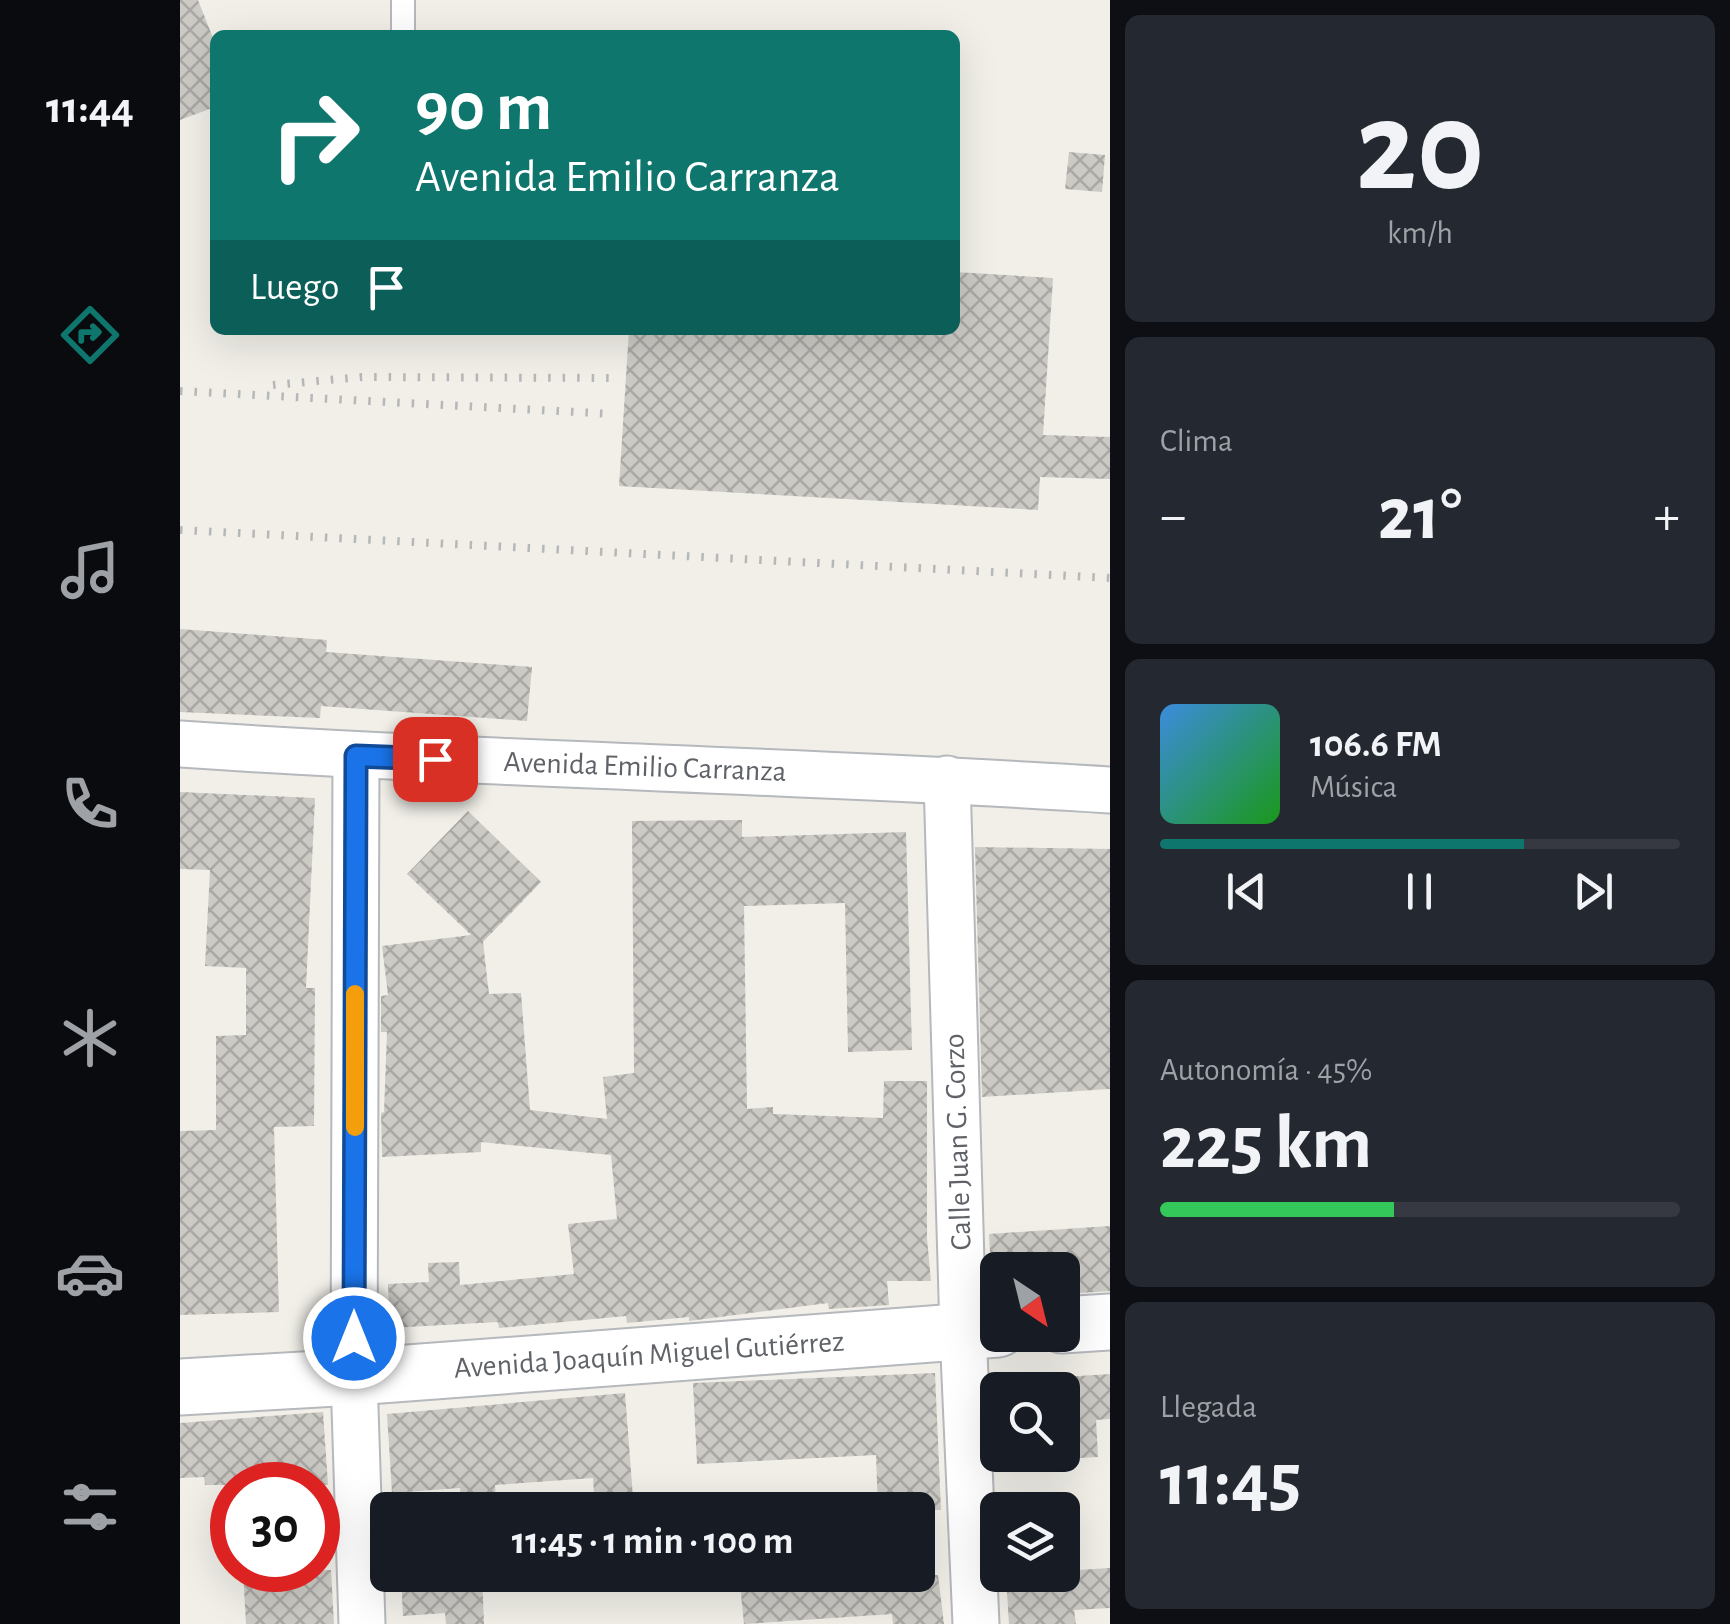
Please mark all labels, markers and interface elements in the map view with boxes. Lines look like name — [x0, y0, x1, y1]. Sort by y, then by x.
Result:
icon: right — [250, 70, 380, 200]
text: 90 m — [415, 73, 552, 143]
text: 20 — [1356, 84, 1484, 214]
text: 11:44 — [46, 86, 134, 131]
text: Avenida Emilio Carranza — [415, 155, 840, 200]
text: km/h — [1387, 217, 1453, 249]
icon: arrive — [359, 260, 414, 315]
text: Luego — [250, 269, 339, 307]
icon: directions — [55, 300, 125, 370]
text: Clima — [1160, 425, 1233, 457]
text: 21° — [1378, 478, 1462, 553]
text: − — [1160, 489, 1186, 544]
text: + — [1654, 489, 1680, 544]
icon: music — [55, 535, 125, 605]
pin — [393, 717, 478, 802]
text: 106.6 FM — [1310, 726, 1442, 764]
icon: arrive — [408, 732, 463, 787]
street label: Avenida Emilio Carranza — [503, 747, 787, 787]
icon: phone — [55, 769, 125, 839]
text: Música — [1310, 771, 1397, 803]
icon: previous — [1219, 864, 1274, 919]
icon: pause — [1392, 864, 1447, 919]
icon: next — [1566, 864, 1621, 919]
icon: climate — [55, 1003, 125, 1073]
street label: Calle Juan G. Corzo — [939, 1033, 977, 1251]
text: Autonomía · 45% — [1160, 1054, 1372, 1086]
text: 225 km — [1160, 1107, 1372, 1182]
icon: car — [55, 1238, 125, 1308]
north arrow — [980, 1252, 1080, 1352]
map controls — [980, 1252, 1080, 1592]
position arrow — [302, 1286, 406, 1390]
street label: Avenida Joaquín Miguel Gutiérrez — [453, 1326, 845, 1384]
button: search — [980, 1372, 1080, 1472]
text: Llegada — [1160, 1391, 1257, 1423]
text: 11:45 — [1160, 1444, 1301, 1519]
speed limit sign: 30 — [210, 1462, 340, 1592]
icon: filters — [55, 1472, 125, 1542]
button: layers — [980, 1492, 1080, 1592]
text: 11:45 · 1 min · 100 m — [512, 1523, 793, 1561]

